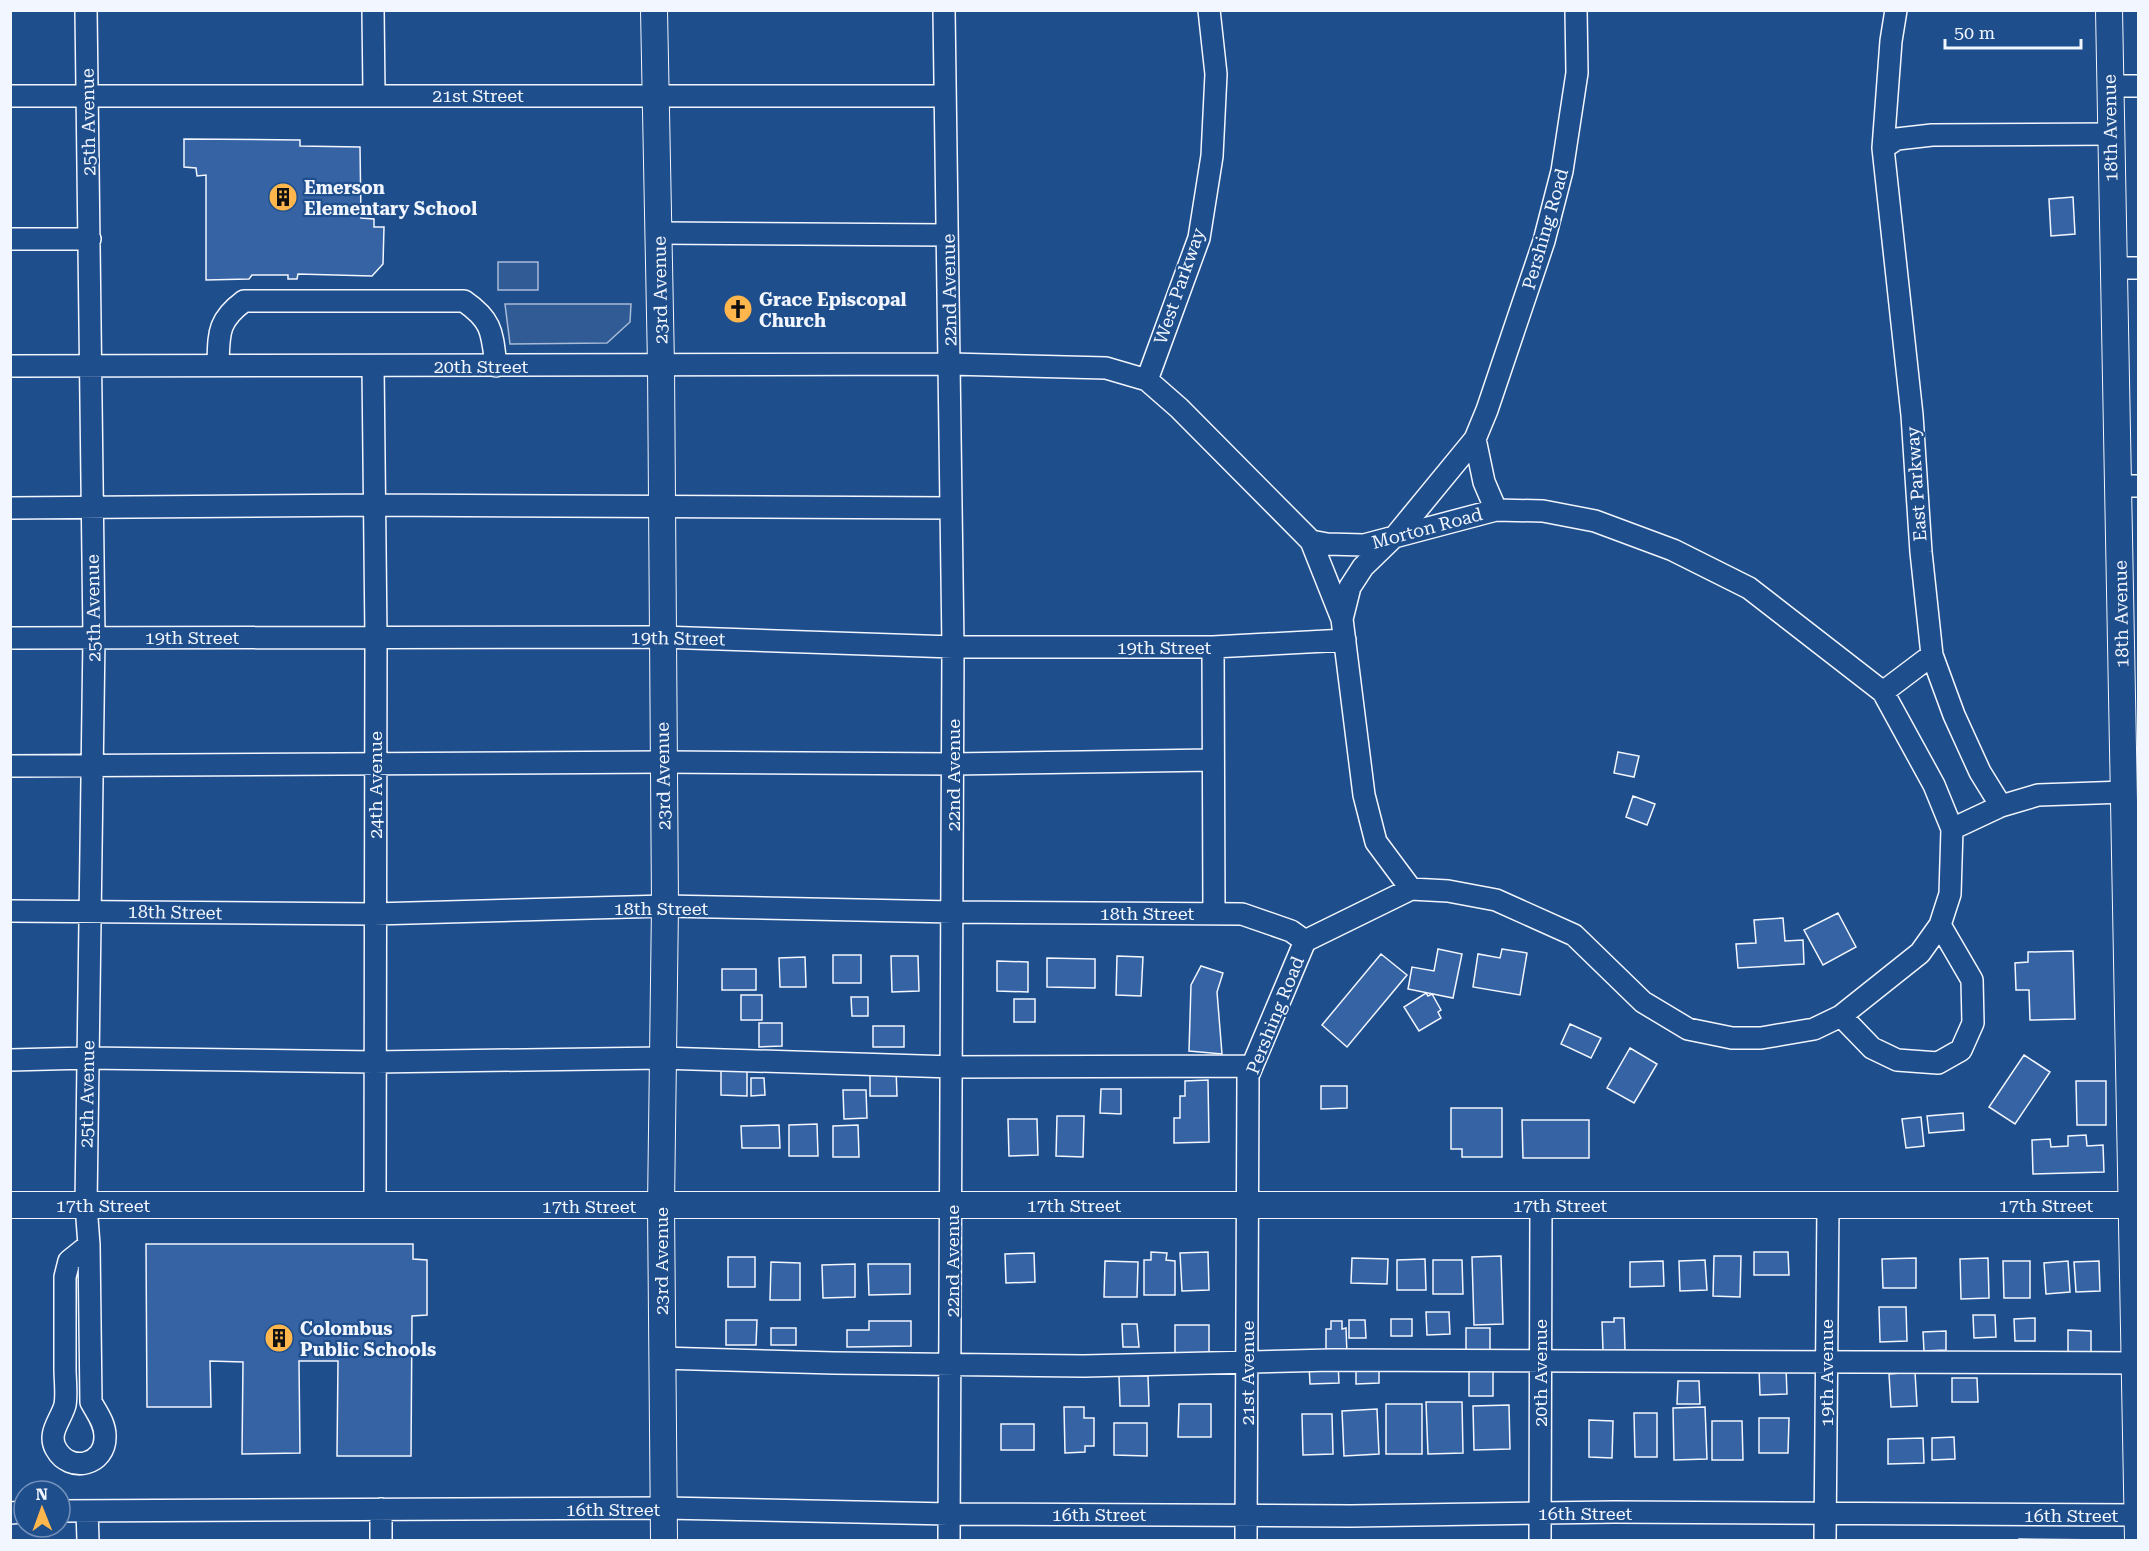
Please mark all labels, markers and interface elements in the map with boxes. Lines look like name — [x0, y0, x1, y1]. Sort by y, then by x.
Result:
scale bar — [1945, 12, 2082, 50]
text: 50 m — [1954, 22, 1995, 43]
street label: 25th Avenue — [77, 68, 99, 176]
street label: 18th Avenue — [2099, 74, 2121, 182]
street label: 21st Street — [432, 85, 524, 106]
street label: Pershing Road — [1518, 166, 1572, 292]
place label: Emerson Elementary School — [304, 177, 477, 219]
building icon: Emerson Elementary School — [267, 181, 299, 213]
street label: West Parkway — [1149, 225, 1209, 347]
street label: 22nd Avenue — [938, 234, 960, 346]
street label: 23rd Avenue — [649, 236, 671, 344]
place label: Grace Episcopal Church — [759, 289, 907, 331]
church icon: Grace Episcopal Church — [722, 293, 754, 325]
street label: 20th Street — [434, 356, 529, 377]
street label: East Parkway — [1901, 425, 1930, 542]
street label: Morton Road — [1369, 503, 1485, 553]
street label: 25th Avenue — [82, 554, 104, 662]
street label: 18th Avenue — [2110, 560, 2132, 668]
street label: 19th Street — [145, 627, 240, 648]
street label: 19th Street — [630, 627, 726, 649]
street label: 19th Street — [1117, 637, 1212, 658]
street label: 22nd Avenue — [943, 719, 964, 831]
street label: 23rd Avenue — [652, 722, 674, 830]
street label: 24th Avenue — [365, 731, 386, 839]
street label: 18th Street — [614, 898, 709, 919]
street label: 18th Street — [127, 901, 223, 923]
street label: 18th Street — [1100, 903, 1195, 924]
street label: Pershing Road — [1242, 953, 1308, 1077]
street label: 25th Avenue — [76, 1040, 98, 1148]
street label: 17th Street — [56, 1195, 151, 1216]
street label: 17th Street — [1027, 1195, 1122, 1216]
street label: 17th Street — [1513, 1195, 1608, 1216]
street label: 17th Street — [1999, 1195, 2094, 1216]
street label: 17th Street — [542, 1196, 637, 1217]
street label: 22nd Avenue — [942, 1205, 963, 1317]
street label: 23rd Avenue — [651, 1207, 672, 1315]
place label: Colombus Public Schools — [300, 1318, 436, 1360]
street label: 20th Avenue — [1530, 1319, 1551, 1427]
street label: 19th Avenue — [1816, 1319, 1837, 1427]
street label: 21st Avenue — [1237, 1321, 1258, 1425]
building icon: Colombus Public Schools — [263, 1322, 295, 1354]
north arrow — [12, 1479, 72, 1539]
text: N — [35, 1485, 48, 1504]
street label: 16th Street — [566, 1499, 661, 1520]
street label: 16th Street — [1538, 1503, 1633, 1524]
street label: 16th Street — [1052, 1504, 1147, 1525]
street label: 16th Street — [2024, 1505, 2119, 1526]

